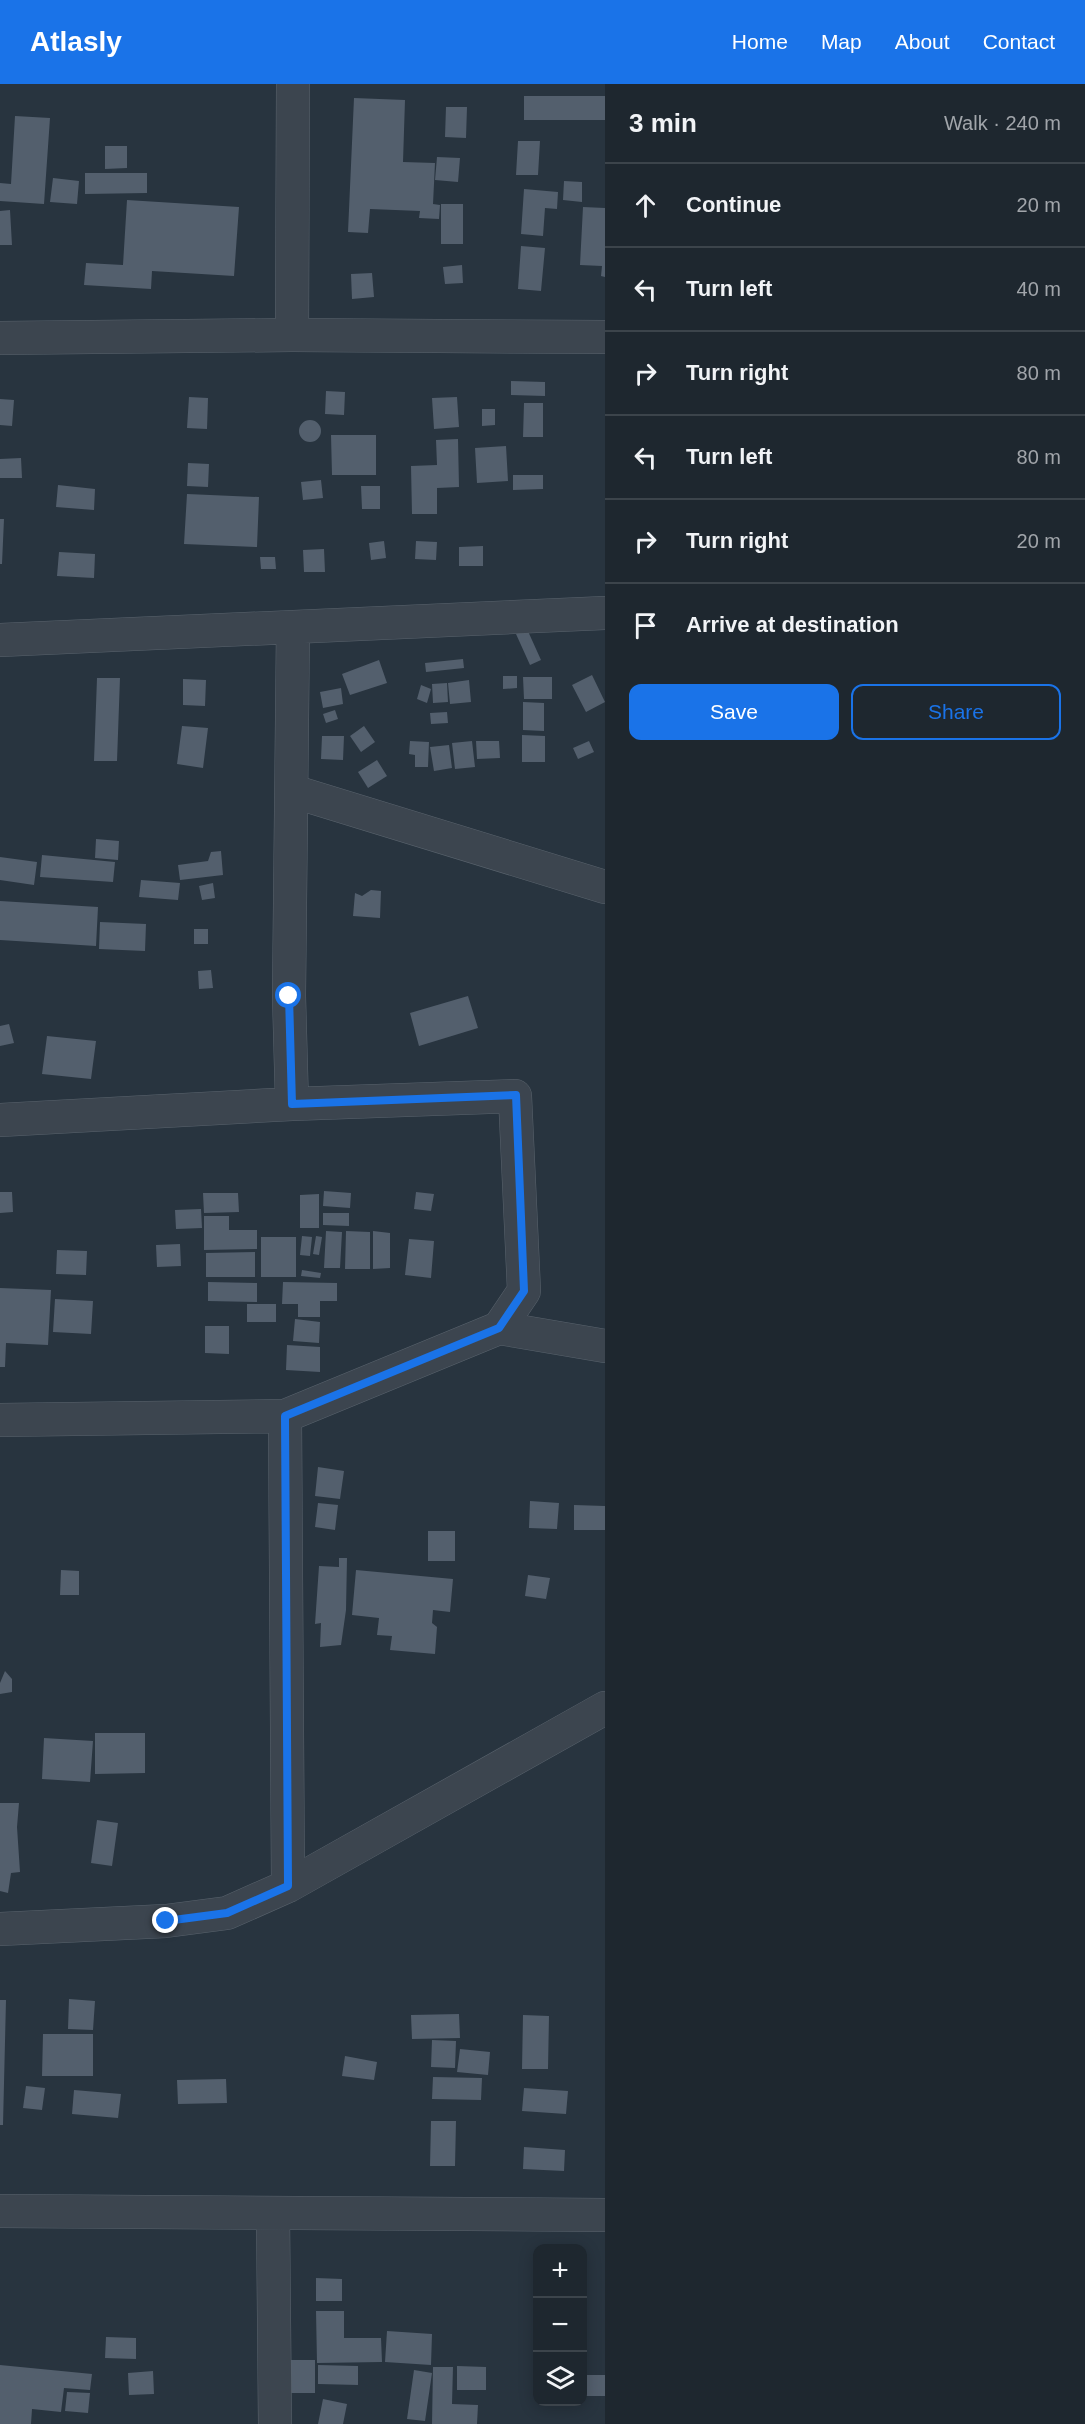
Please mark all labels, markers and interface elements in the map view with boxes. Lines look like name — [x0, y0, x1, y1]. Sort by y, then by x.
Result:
text: Atlasly — [30, 26, 122, 57]
text: Home — [732, 30, 788, 53]
text: Map — [821, 30, 862, 53]
text: About — [895, 30, 950, 53]
text: Contact — [983, 30, 1055, 53]
text: 3 min — [629, 108, 697, 138]
text: Walk · 240 m — [944, 112, 1061, 134]
icon: ahead — [629, 189, 662, 222]
text: Continue — [686, 192, 781, 217]
text: 20 m — [1017, 194, 1061, 216]
icon: left — [629, 273, 662, 306]
text: Turn left — [686, 276, 772, 301]
text: 40 m — [1017, 278, 1061, 300]
icon: right — [629, 357, 662, 390]
text: Turn right — [686, 360, 788, 385]
text: 80 m — [1017, 362, 1061, 384]
icon: left — [629, 441, 662, 474]
text: Turn left — [686, 444, 772, 469]
text: 80 m — [1017, 446, 1061, 468]
icon: right — [629, 525, 662, 558]
text: Turn right — [686, 528, 788, 553]
text: 20 m — [1017, 530, 1061, 552]
icon: arrive — [629, 609, 662, 642]
text: Arrive at destination — [686, 612, 899, 637]
button: Save — [629, 684, 839, 740]
button: Share — [851, 684, 1061, 740]
route start — [275, 982, 301, 1008]
route end — [152, 1907, 178, 1933]
map controls — [533, 2244, 587, 2406]
button: + — [533, 2244, 587, 2298]
button: − — [533, 2298, 587, 2352]
button: layers — [533, 2352, 587, 2406]

